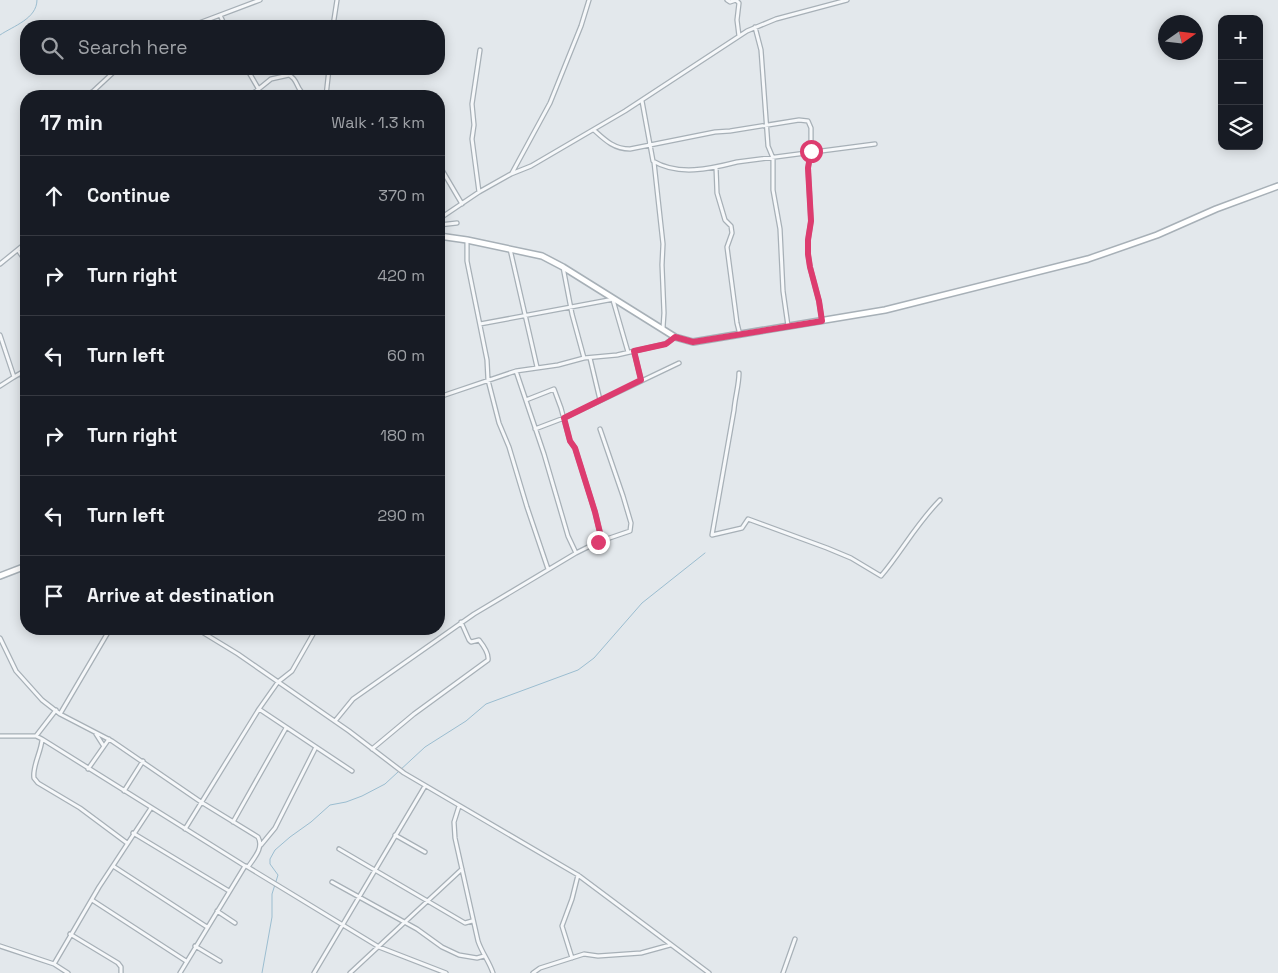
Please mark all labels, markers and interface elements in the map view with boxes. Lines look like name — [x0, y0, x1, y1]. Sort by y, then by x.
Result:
north arrow — [1158, 15, 1203, 60]
map controls — [1218, 15, 1263, 150]
button: + — [1218, 15, 1263, 60]
search box — [20, 20, 445, 75]
icon: search — [38, 34, 66, 62]
text: Search here — [78, 35, 188, 60]
button: − — [1218, 60, 1263, 105]
button: layers — [1218, 105, 1263, 150]
text: 17 min — [40, 109, 103, 136]
text: Walk · 1.3 km — [331, 112, 425, 133]
route start — [800, 140, 823, 163]
icon: ahead — [40, 182, 68, 210]
text: Continue — [87, 183, 170, 208]
text: 370 m — [378, 185, 425, 206]
icon: right — [40, 262, 68, 290]
text: Turn right — [87, 263, 177, 288]
text: 420 m — [377, 265, 425, 286]
icon: left — [40, 342, 68, 370]
text: Turn left — [87, 343, 165, 368]
text: 60 m — [387, 345, 425, 366]
icon: right — [40, 422, 68, 450]
text: Turn right — [87, 423, 177, 448]
text: 180 m — [380, 425, 425, 446]
icon: left — [40, 502, 68, 530]
text: Turn left — [87, 503, 165, 528]
text: 290 m — [377, 505, 425, 526]
route end — [587, 531, 610, 554]
icon: arrive — [40, 582, 68, 610]
text: Arrive at destination — [87, 583, 275, 608]

